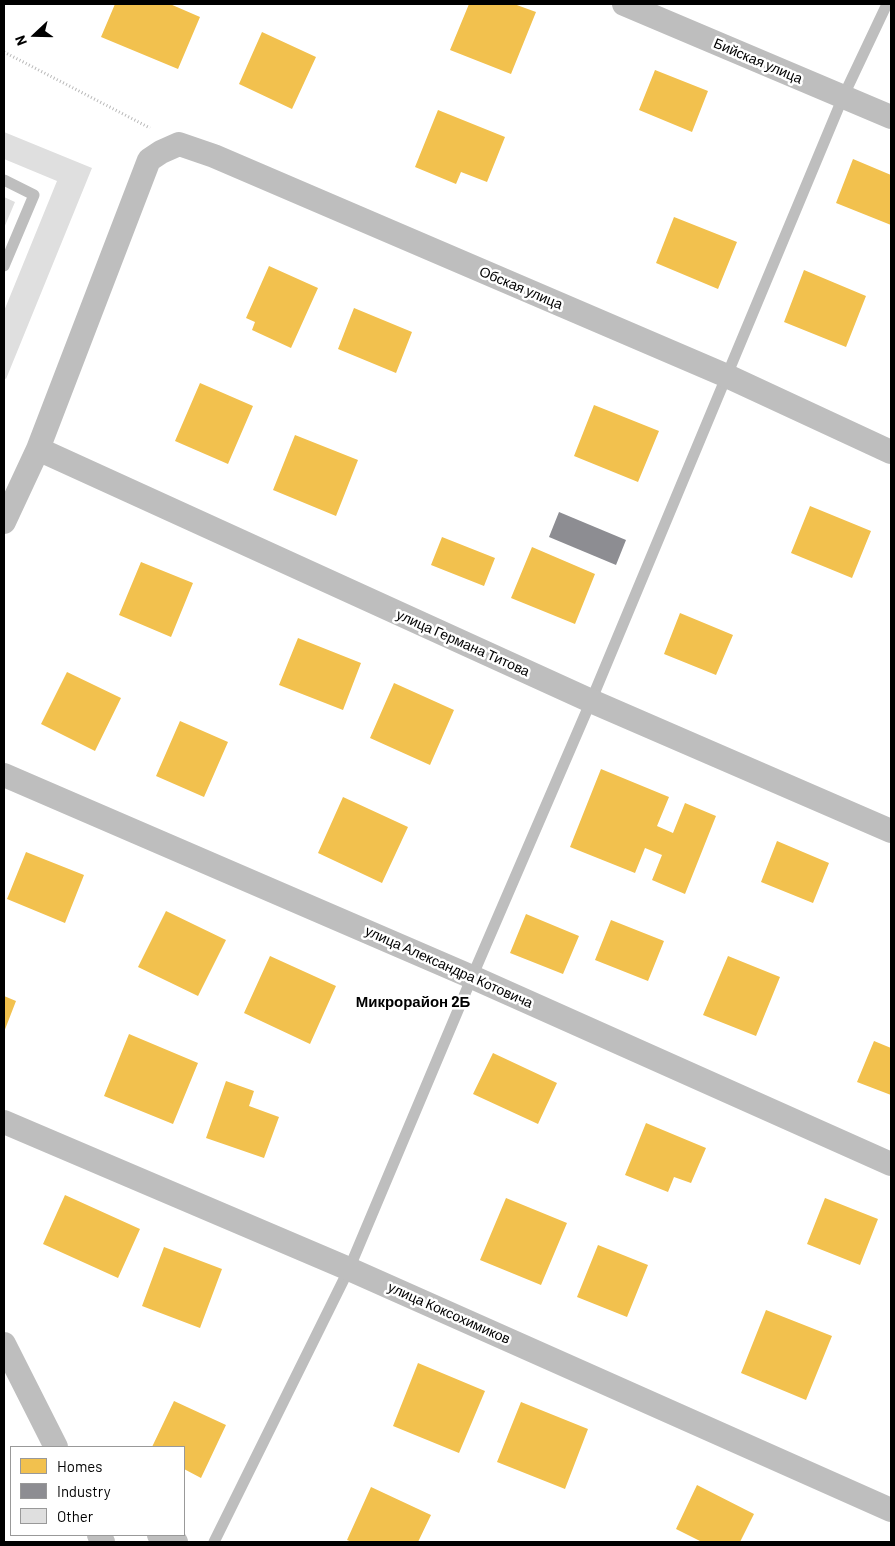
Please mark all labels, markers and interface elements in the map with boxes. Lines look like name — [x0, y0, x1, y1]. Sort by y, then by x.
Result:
north arrow — [10, 10, 60, 60]
text: N — [11, 33, 30, 48]
street label: Бийская улица — [711, 35, 805, 87]
street label: Обская улица — [477, 263, 565, 313]
street label: улица Германа Титова — [394, 606, 532, 680]
street label: улица Александра Котовича — [362, 922, 536, 1012]
district label: Микрорайон 2Б — [356, 993, 470, 1011]
street label: улица Коксохимиков — [385, 1278, 513, 1348]
legend — [10, 1446, 185, 1536]
text: Homes — [57, 1457, 102, 1475]
text: Industry — [57, 1482, 111, 1500]
text: Other — [57, 1507, 93, 1525]

